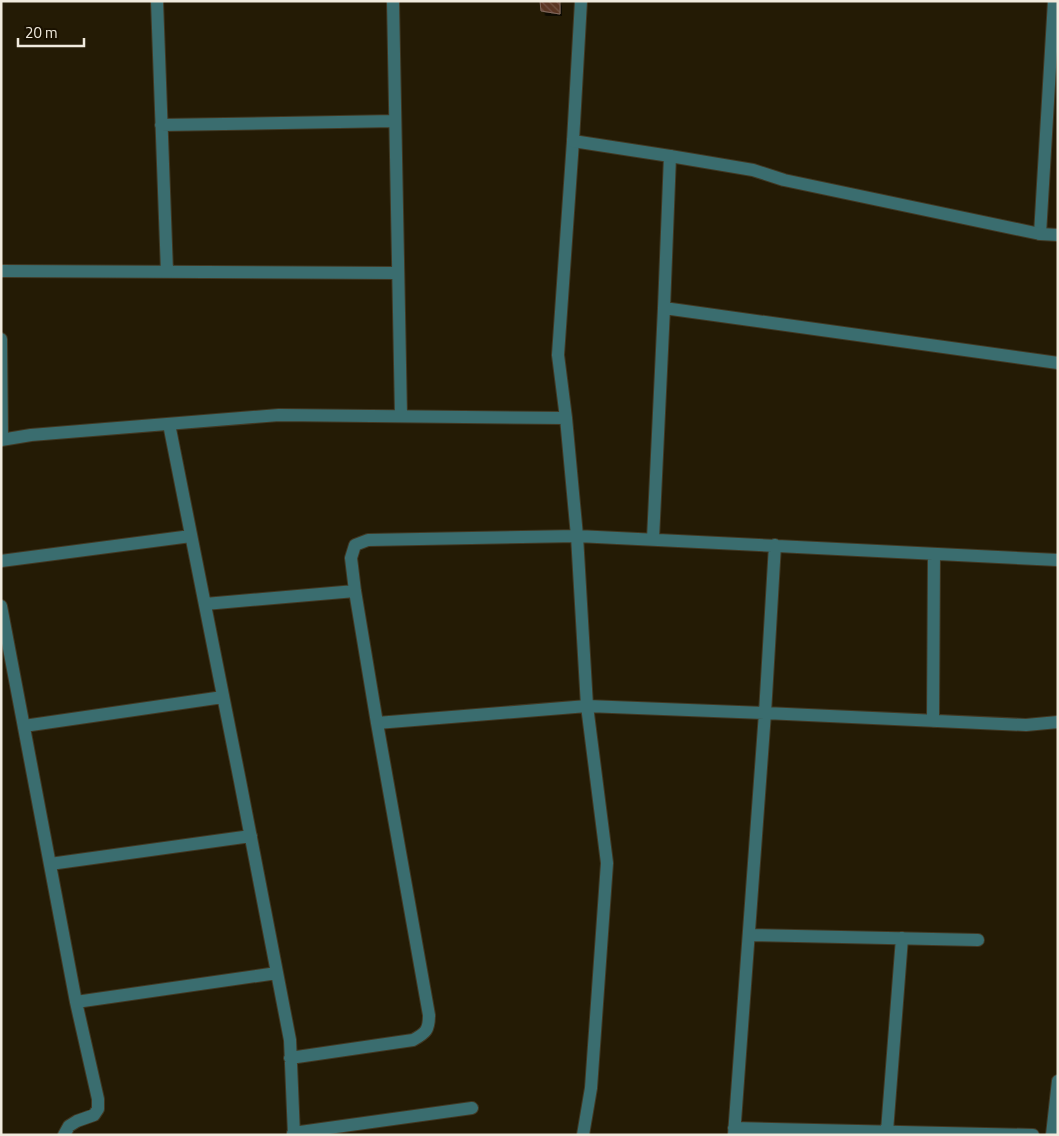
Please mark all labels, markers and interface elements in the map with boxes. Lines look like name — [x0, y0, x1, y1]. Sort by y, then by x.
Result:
scale bar — [18, 15, 84, 47]
text: 20 m — [25, 21, 58, 44]

